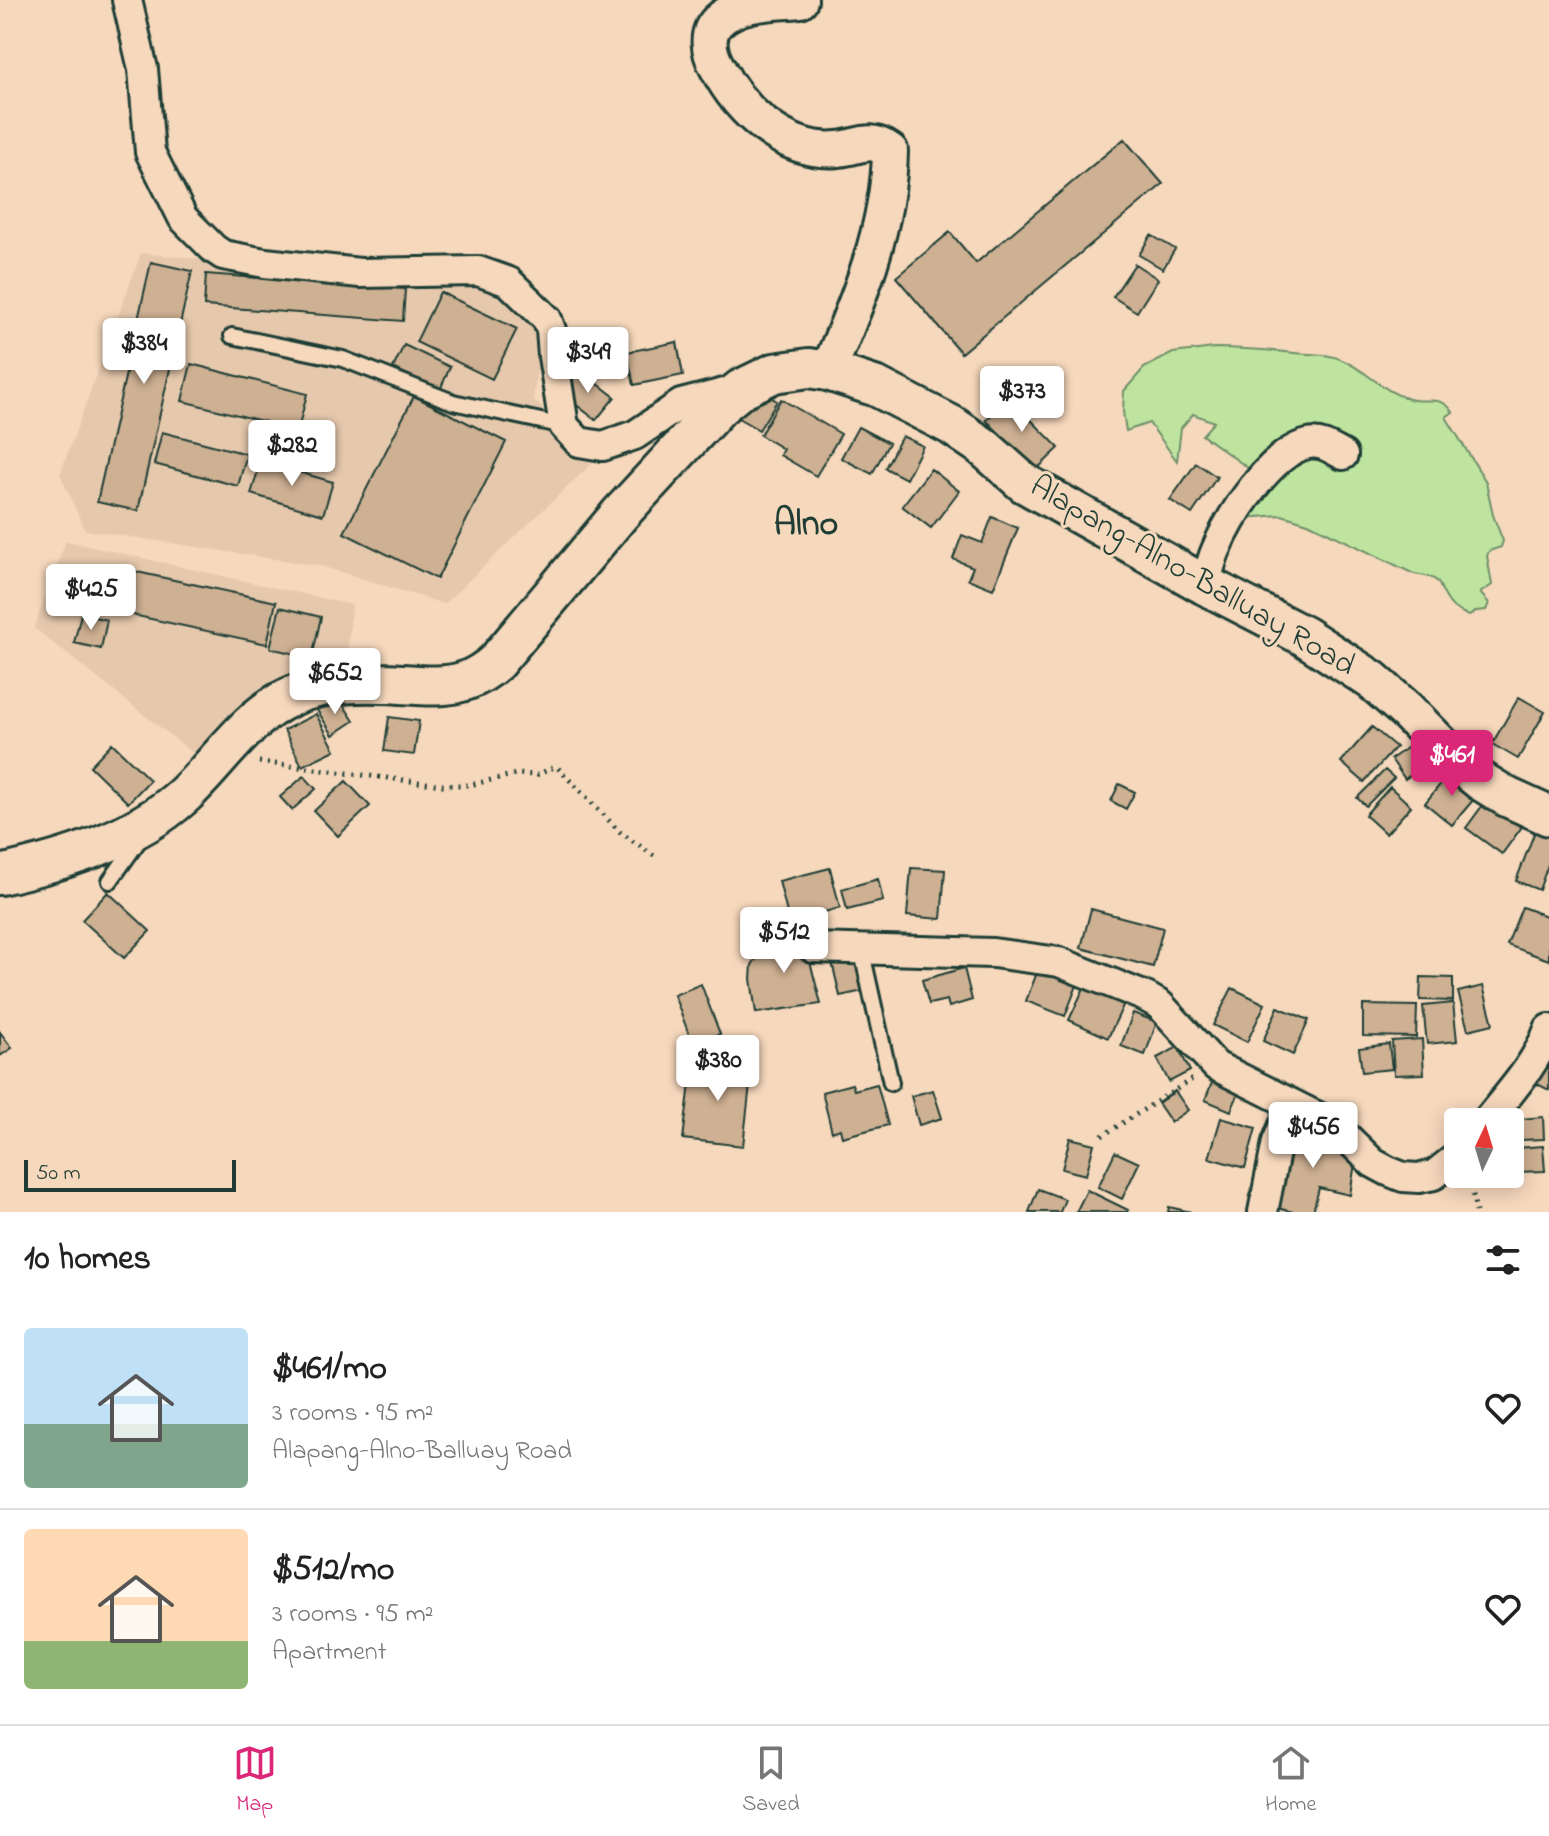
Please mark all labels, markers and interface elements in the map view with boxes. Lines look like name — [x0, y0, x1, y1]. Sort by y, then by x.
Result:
pin: $384 — [97, 318, 191, 386]
text: $384 — [121, 325, 167, 363]
pin: $349 — [541, 327, 635, 395]
text: $349 — [565, 334, 611, 372]
pin: $373 — [975, 366, 1069, 434]
text: $373 — [998, 373, 1046, 411]
pin: $282 — [245, 420, 339, 488]
text: $282 — [266, 427, 318, 465]
street label: Alapang-Alno-Balluay Road — [1020, 464, 1364, 690]
district label: Alno — [774, 499, 838, 552]
pin: $425 — [44, 564, 138, 632]
text: $425 — [64, 571, 118, 609]
pin: $652 — [288, 648, 382, 716]
text: $652 — [308, 655, 362, 693]
pin: $461 — [1405, 730, 1499, 798]
text: $461 — [1429, 737, 1475, 775]
pin: $512 — [737, 907, 831, 975]
text: $512 — [758, 914, 810, 952]
pin: $380 — [671, 1035, 765, 1103]
text: $380 — [694, 1042, 742, 1080]
pin: $456 — [1266, 1102, 1360, 1170]
north arrow — [1444, 1108, 1524, 1188]
map controls — [1444, 1108, 1524, 1188]
text: $456 — [1287, 1109, 1339, 1147]
scale bar — [24, 1156, 236, 1192]
text: 50 m — [36, 1158, 81, 1190]
text: 10 homes — [24, 1235, 151, 1285]
icon: filters — [1481, 1238, 1525, 1282]
text: $461/mo — [272, 1345, 387, 1395]
icon: home — [88, 1360, 184, 1456]
icon: heart — [1481, 1386, 1525, 1430]
text: 3 rooms · 95 m² — [272, 1395, 433, 1433]
text: Alapang-Alno-Balluay Road — [272, 1433, 572, 1471]
text: $512/mo — [272, 1546, 394, 1596]
icon: home — [88, 1561, 184, 1657]
icon: heart — [1481, 1587, 1525, 1631]
text: 3 rooms · 95 m² — [272, 1596, 433, 1634]
text: Apartment — [272, 1634, 386, 1672]
tab: Map — [233, 1741, 277, 1821]
tab: Saved — [742, 1741, 800, 1821]
tab: Home — [1265, 1741, 1316, 1821]

